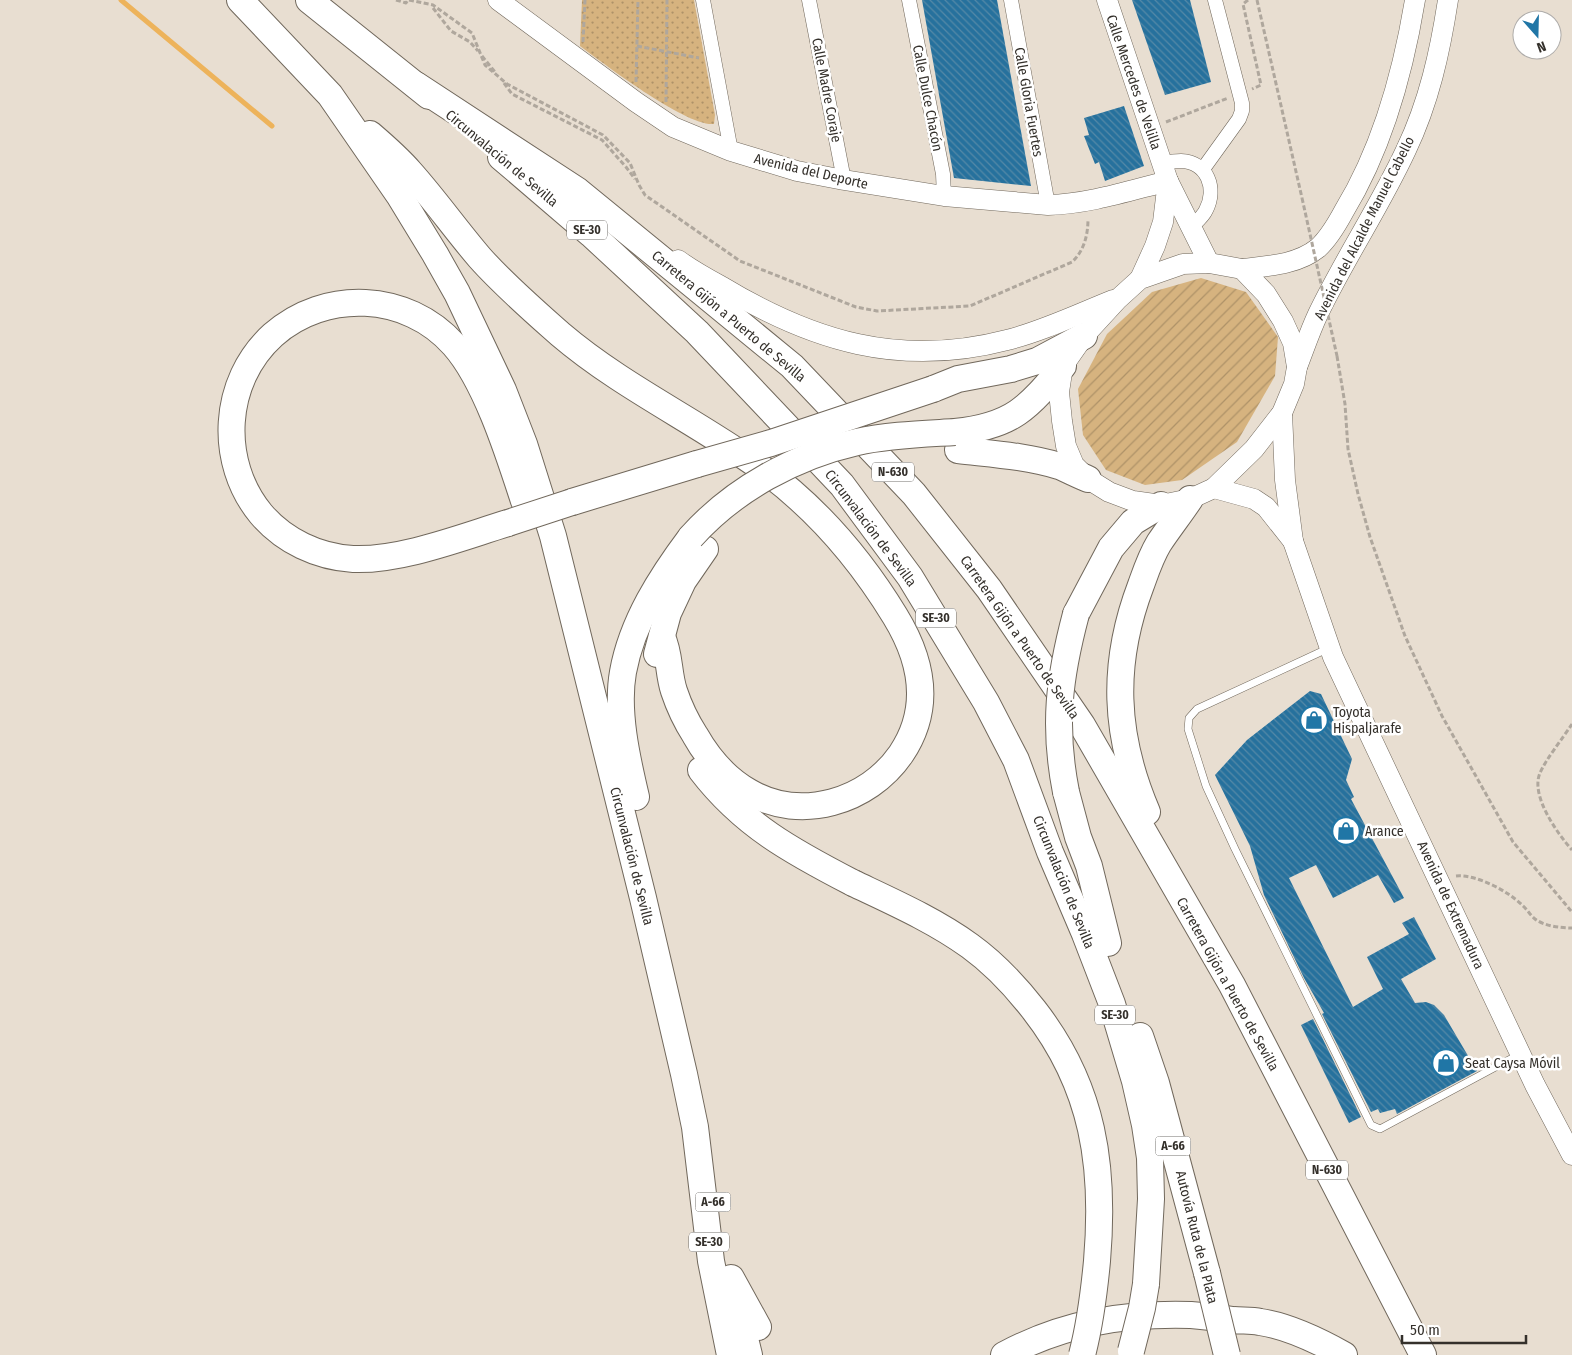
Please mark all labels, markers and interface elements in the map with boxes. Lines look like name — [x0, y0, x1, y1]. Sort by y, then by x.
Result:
north arrow — [1512, 10, 1562, 60]
street label: Calle Mercedes de Velilla — [1102, 12, 1165, 152]
street label: Calle Madre Coraje — [808, 36, 845, 144]
text: N — [1534, 37, 1548, 56]
street label: Calle Dulce Chacón — [909, 44, 946, 153]
street label: Calle Gloria Fuertes — [1011, 46, 1047, 158]
street label: Circunvalación de Sevilla — [442, 106, 562, 211]
street label: Avenida del Alcalde Manuel Cabello — [1311, 134, 1418, 323]
street label: Avenida del Deporte — [752, 150, 870, 193]
road number: SE-30 — [567, 220, 607, 240]
street label: Carretera Gijón a Puerto de Sevilla — [648, 247, 809, 386]
road number: N-630 — [872, 462, 914, 482]
street label: Circunvalación de Sevilla — [821, 467, 920, 590]
street label: Carretera Gijón a Puerto de Sevilla — [956, 552, 1083, 722]
road number: SE-30 — [916, 608, 956, 628]
place label: Toyota Hispaljarafe — [1333, 704, 1402, 737]
shop icon: Toyota Hispaljarafe — [1299, 705, 1329, 735]
street label: Circunvalación de Sevilla — [606, 785, 657, 927]
street label: Circunvalación de Sevilla — [1029, 813, 1098, 951]
shop icon: Arance — [1331, 816, 1361, 846]
place label: Arance — [1365, 823, 1404, 840]
street label: Avenida de Extremadura — [1413, 839, 1488, 972]
street label: Carretera Gijón a Puerto de Sevilla — [1173, 894, 1283, 1074]
road number: SE-30 — [1095, 1006, 1135, 1024]
shop icon: Seat Caysa Móvil — [1431, 1048, 1461, 1078]
place label: Seat Caysa Móvil — [1465, 1055, 1560, 1072]
road number: A-66 — [1156, 1136, 1190, 1156]
road number: N-630 — [1306, 1160, 1348, 1180]
street label: Autovía Ruta de la Plata — [1172, 1169, 1221, 1305]
road number: A-66 — [696, 1192, 730, 1212]
road number: SE-30 — [689, 1232, 729, 1252]
scale bar — [1402, 1312, 1526, 1344]
text: 50 m — [1410, 1321, 1440, 1339]

